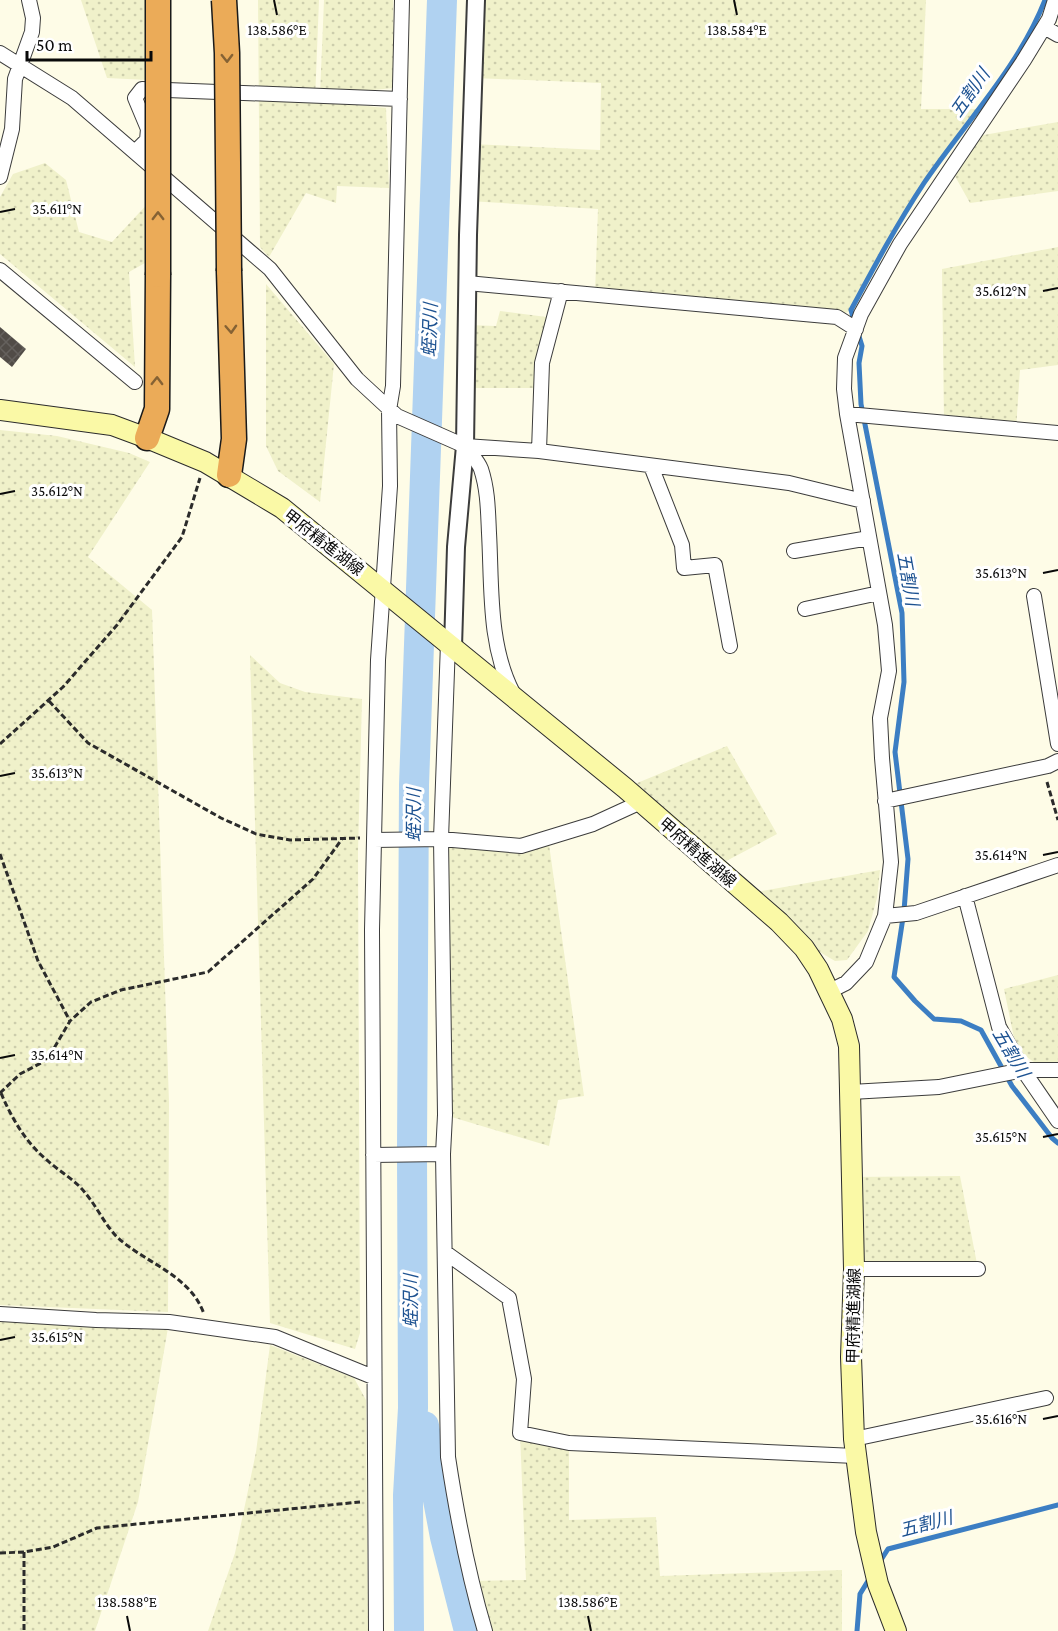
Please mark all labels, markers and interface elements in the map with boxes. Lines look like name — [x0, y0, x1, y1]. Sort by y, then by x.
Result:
text: 138.586°E — [247, 22, 307, 38]
text: 138.584°E — [707, 22, 767, 38]
scale bar — [27, 24, 152, 62]
text: 50 m — [36, 35, 73, 55]
one-way arrow — [221, 54, 233, 63]
water label: 五割川 — [946, 64, 995, 121]
text: 35.611°N — [32, 201, 82, 217]
one-way arrow — [152, 212, 164, 221]
text: 35.612°N — [975, 283, 1027, 299]
water label: 蛭沢川 — [419, 301, 441, 357]
one-way arrow — [225, 325, 238, 334]
one-way arrow — [151, 376, 163, 385]
text: 35.612°N — [31, 483, 83, 499]
street label: 甲府精進湖線 — [281, 506, 367, 579]
water label: 五割川 — [893, 551, 923, 609]
text: 35.613°N — [975, 565, 1027, 581]
text: 35.613°N — [31, 765, 83, 781]
water label: 蛭沢川 — [404, 786, 424, 842]
street label: 甲府精進湖線 — [656, 814, 739, 890]
text: 35.614°N — [975, 847, 1027, 863]
water label: 五割川 — [989, 1025, 1035, 1083]
text: 35.614°N — [31, 1047, 83, 1063]
text: 35.615°N — [975, 1129, 1027, 1145]
street label: 甲府精進湖線 — [844, 1268, 863, 1364]
water label: 蛭沢川 — [401, 1272, 421, 1328]
text: 35.615°N — [31, 1329, 83, 1345]
text: 35.616°N — [975, 1411, 1027, 1427]
water label: 五割川 — [897, 1507, 957, 1541]
text: 138.588°E — [97, 1594, 157, 1610]
text: 138.586°E — [558, 1594, 618, 1610]

